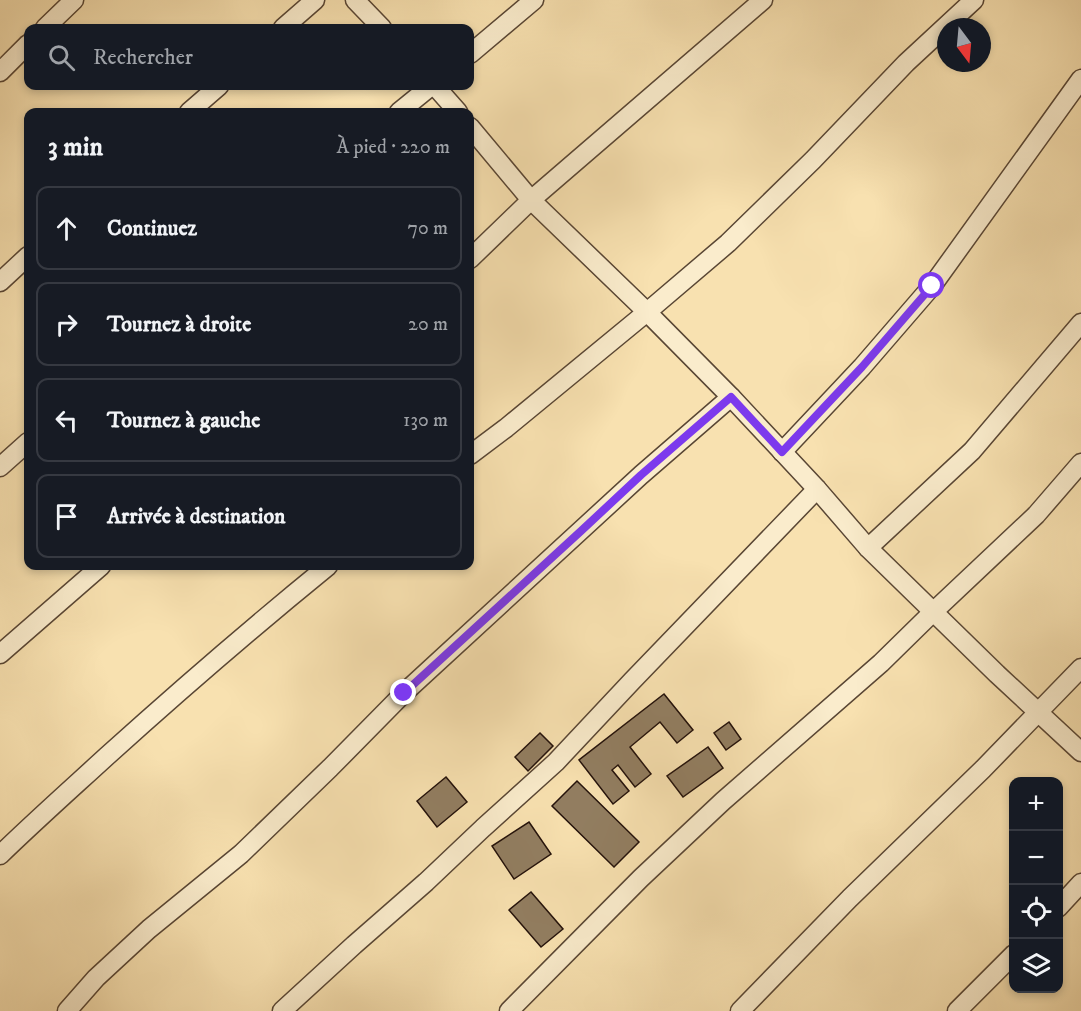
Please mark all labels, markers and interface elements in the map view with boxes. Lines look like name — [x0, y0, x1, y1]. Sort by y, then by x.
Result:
north arrow — [937, 18, 991, 72]
search box — [24, 24, 474, 90]
icon: search — [45, 41, 78, 74]
text: Rechercher — [93, 44, 193, 71]
text: 3 min — [48, 131, 103, 164]
text: À pied · 220 m — [336, 135, 450, 160]
icon: ahead — [50, 212, 83, 245]
text: Continuez — [107, 215, 197, 242]
text: 70 m — [407, 216, 448, 241]
route start — [918, 272, 944, 298]
icon: right — [50, 308, 83, 341]
text: Tournez à droite — [107, 311, 251, 338]
text: 20 m — [408, 312, 448, 337]
icon: left — [50, 404, 83, 437]
text: Tournez à gauche — [107, 407, 260, 434]
text: 130 m — [403, 408, 448, 433]
icon: arrive — [50, 500, 83, 533]
text: Arrivée à destination — [107, 503, 286, 530]
route end — [390, 679, 416, 705]
map controls — [1009, 777, 1063, 993]
button: + — [1009, 777, 1063, 831]
button: − — [1009, 831, 1063, 885]
button: locate — [1009, 885, 1063, 939]
button: layers — [1009, 939, 1063, 993]

